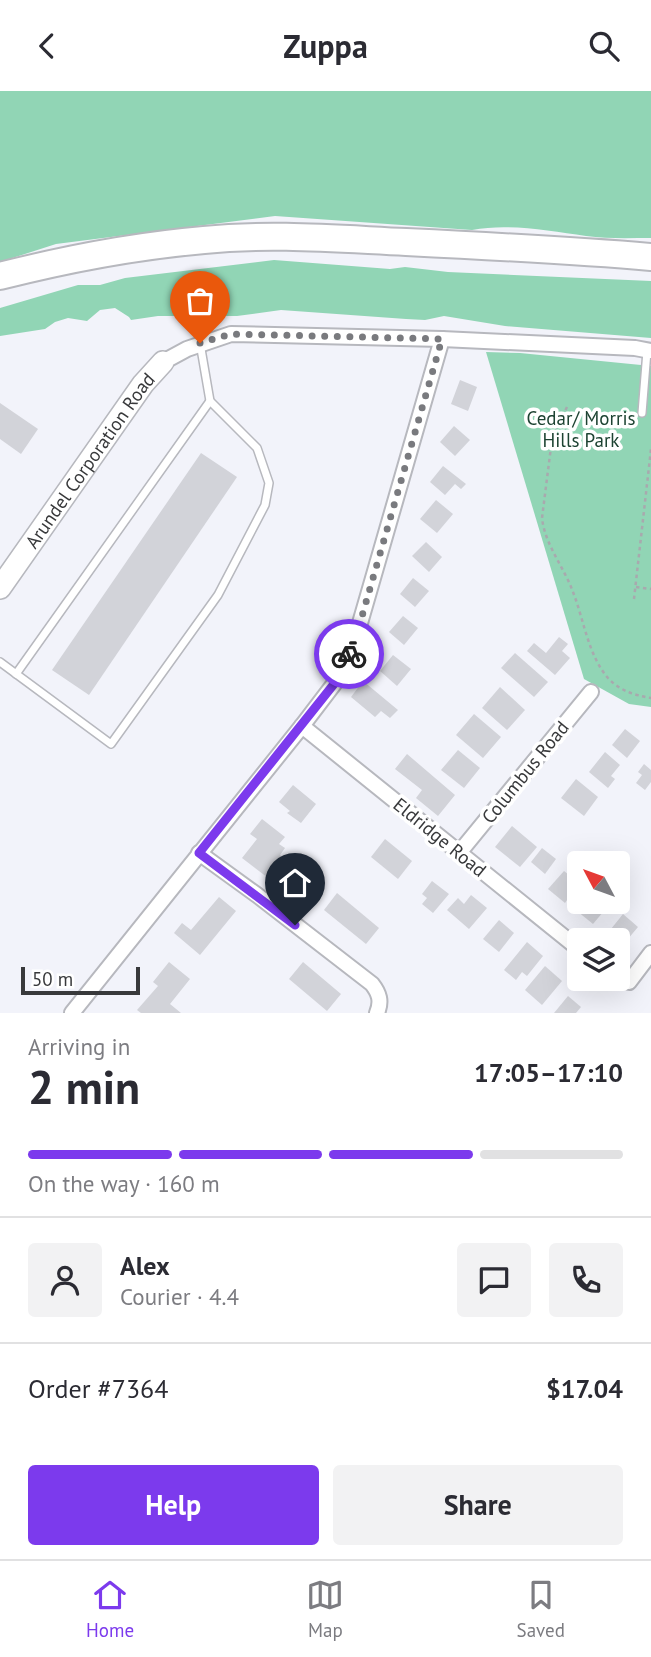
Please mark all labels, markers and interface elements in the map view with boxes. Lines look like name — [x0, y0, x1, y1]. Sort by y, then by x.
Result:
text: Zuppa — [283, 25, 368, 67]
icon: back — [28, 27, 66, 65]
icon: search — [585, 27, 623, 65]
pin — [170, 271, 230, 343]
icon: bag — [181, 282, 219, 320]
street label: Arundel Corporation Road — [20, 367, 160, 553]
park label: Cedar/ Morris Hills Park — [527, 406, 635, 452]
courier — [314, 619, 384, 689]
icon: bike — [330, 635, 368, 673]
street label: Columbus Road — [476, 716, 574, 828]
street label: Eldridge Road — [389, 792, 491, 882]
north arrow — [567, 851, 630, 913]
map controls — [567, 851, 630, 991]
pin — [265, 853, 325, 925]
icon: home — [276, 864, 314, 902]
button: layers — [567, 928, 630, 991]
scale bar — [21, 964, 140, 996]
text: 50 m — [32, 967, 73, 991]
text: Arriving in — [28, 1032, 130, 1061]
text: 17:05–17:10 — [474, 1056, 623, 1089]
text: 2 min — [28, 1057, 140, 1117]
text: On the way · 160 m — [28, 1169, 220, 1198]
button: person — [28, 1243, 102, 1317]
button: chat — [457, 1243, 531, 1317]
button: phone — [549, 1243, 623, 1317]
text: Alex — [120, 1249, 170, 1282]
text: Courier · 4.4 — [120, 1282, 239, 1311]
text: Order #7364 — [28, 1372, 168, 1405]
text: $17.04 — [546, 1372, 623, 1405]
button: Help — [28, 1465, 319, 1545]
button: Share — [333, 1465, 623, 1545]
tab: Home — [86, 1576, 134, 1642]
tab: Map — [306, 1576, 344, 1642]
tab: Saved — [517, 1576, 565, 1642]

